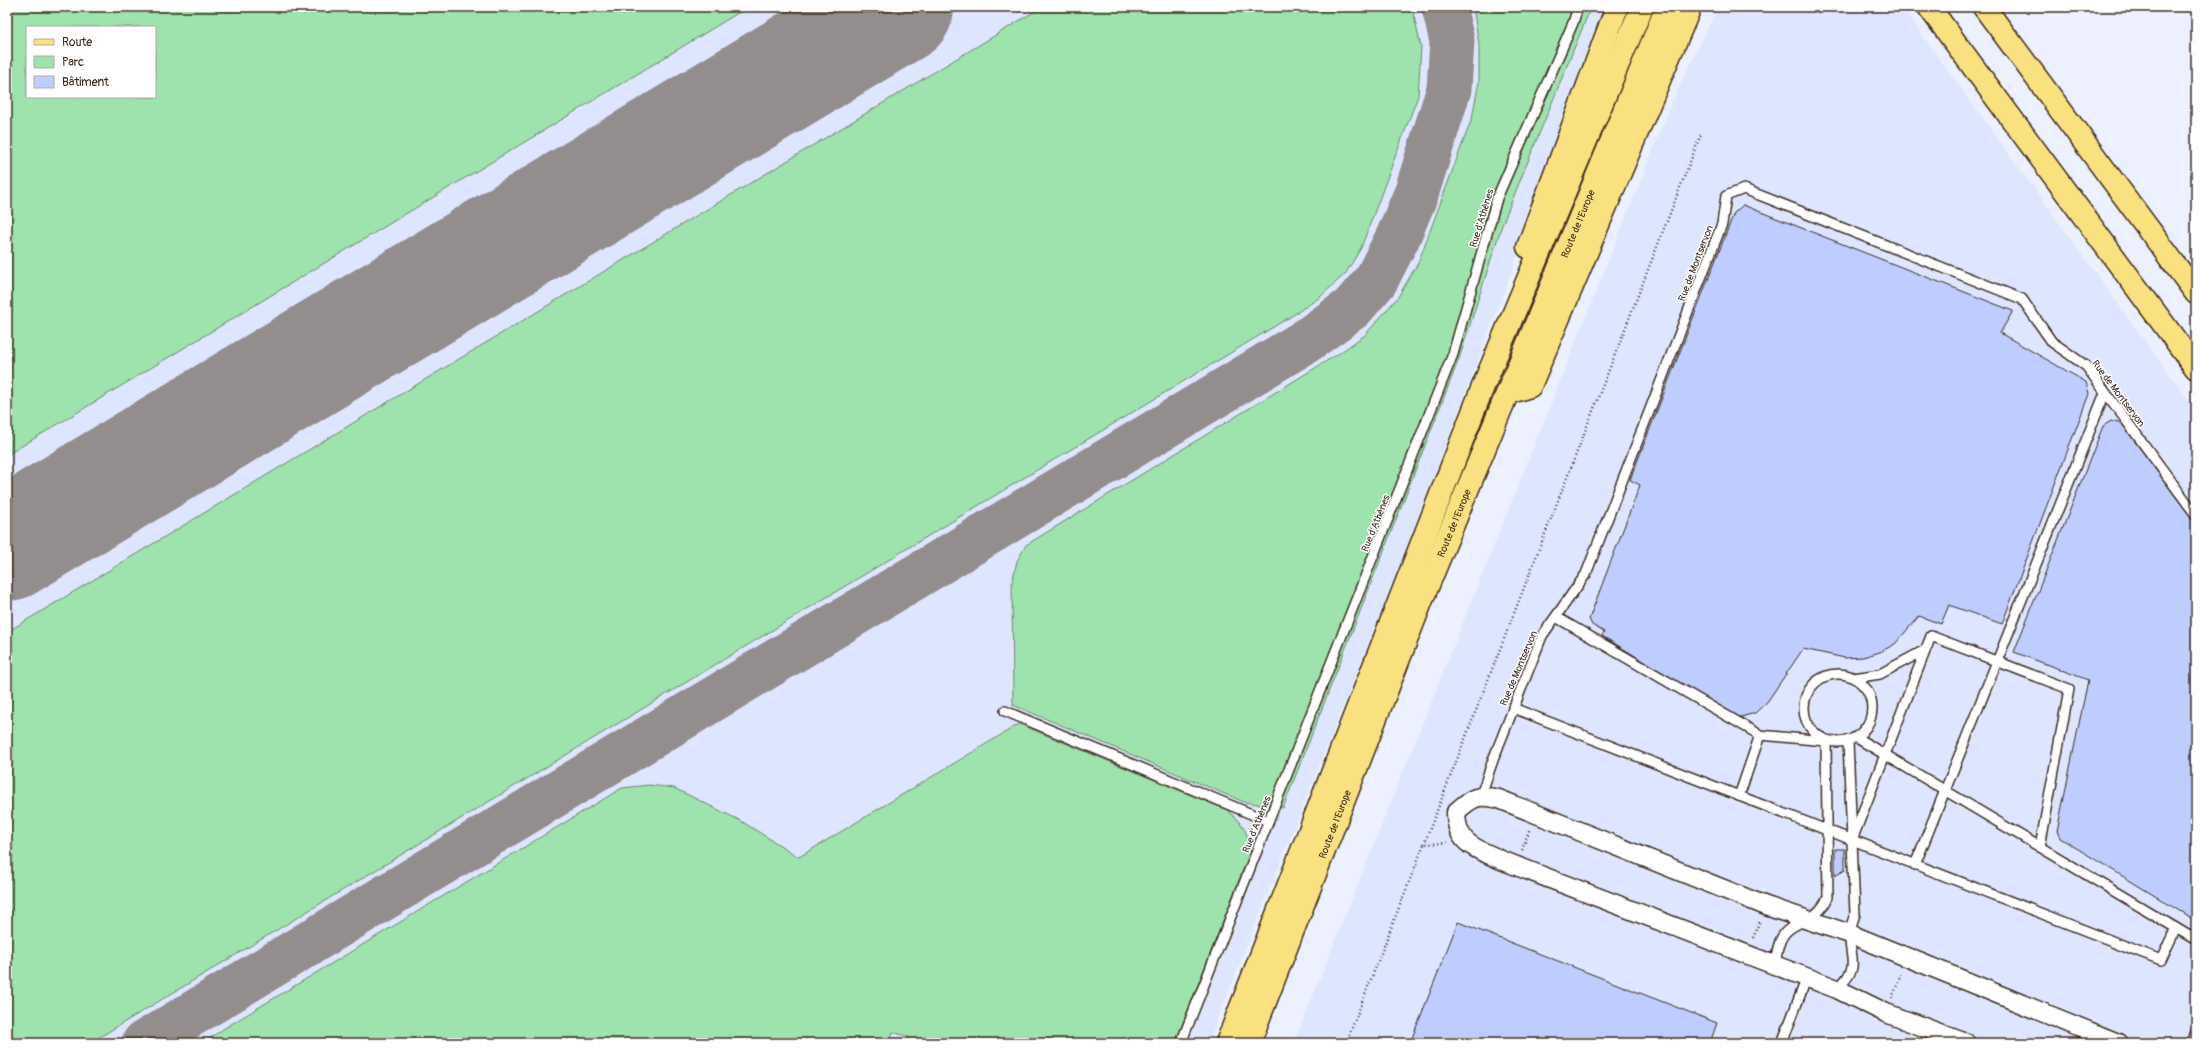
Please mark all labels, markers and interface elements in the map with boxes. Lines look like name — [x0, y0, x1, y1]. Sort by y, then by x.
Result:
legend — [26, 26, 156, 98]
text: Route — [62, 35, 92, 50]
text: Parc — [62, 55, 84, 70]
text: Bâtiment — [62, 75, 109, 90]
street label: Rue d'Athènes — [1467, 187, 1497, 249]
street label: Route de l'Europe — [1559, 188, 1598, 260]
street label: Rue de Montservon — [1676, 223, 1716, 303]
street label: Rue de Montservon — [2089, 358, 2147, 430]
street label: Route de l'Europe — [1435, 487, 1474, 559]
street label: Rue d'Athènes — [1359, 493, 1393, 554]
street label: Rue de Montservon — [1498, 629, 1540, 708]
street label: Route de l'Europe — [1317, 788, 1354, 860]
street label: Rue d'Athènes — [1240, 794, 1274, 855]

